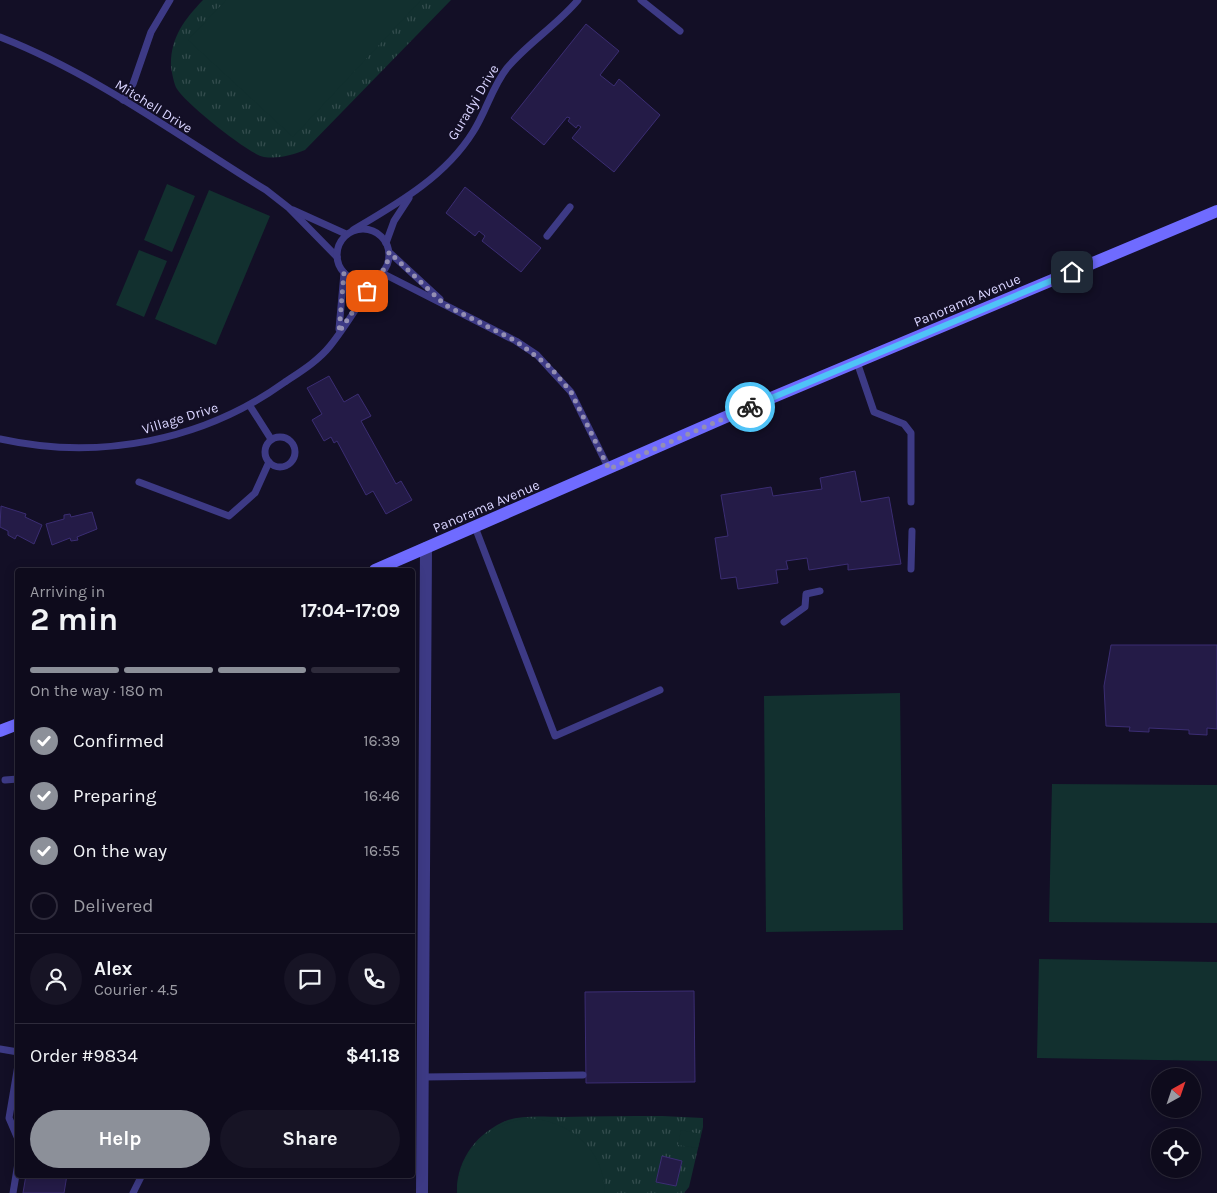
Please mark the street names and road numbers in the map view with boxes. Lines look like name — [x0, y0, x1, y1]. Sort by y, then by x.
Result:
street label: Guradyi Drive — [444, 61, 503, 143]
street label: Mitchell Drive — [112, 76, 196, 137]
street label: Panorama Avenue — [911, 270, 1023, 331]
street label: Village Drive — [140, 399, 220, 438]
street label: Panorama Avenue — [430, 476, 542, 537]

